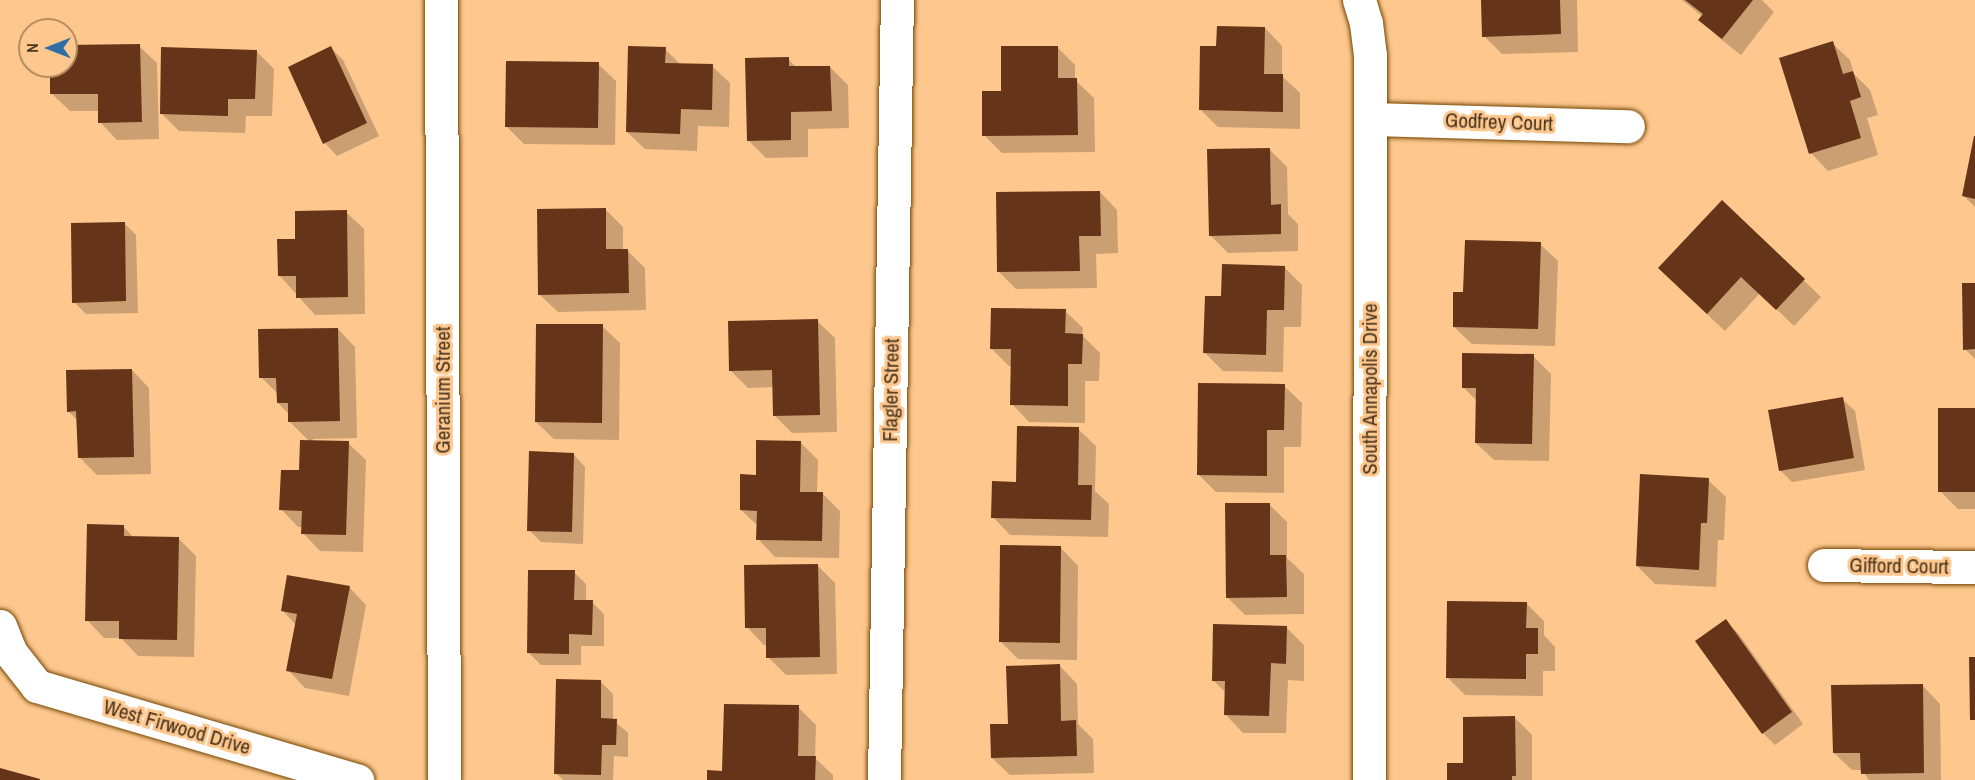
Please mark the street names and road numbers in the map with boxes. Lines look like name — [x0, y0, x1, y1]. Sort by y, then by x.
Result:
street label: Godfrey Court — [1445, 108, 1553, 136]
street label: South Annapolis Drive — [1357, 303, 1383, 475]
street label: Geranium Street — [430, 326, 456, 454]
street label: Flagler Street — [877, 338, 905, 442]
street label: Gifford Court — [1849, 553, 1949, 579]
street label: West Firwood Drive — [101, 694, 253, 760]

